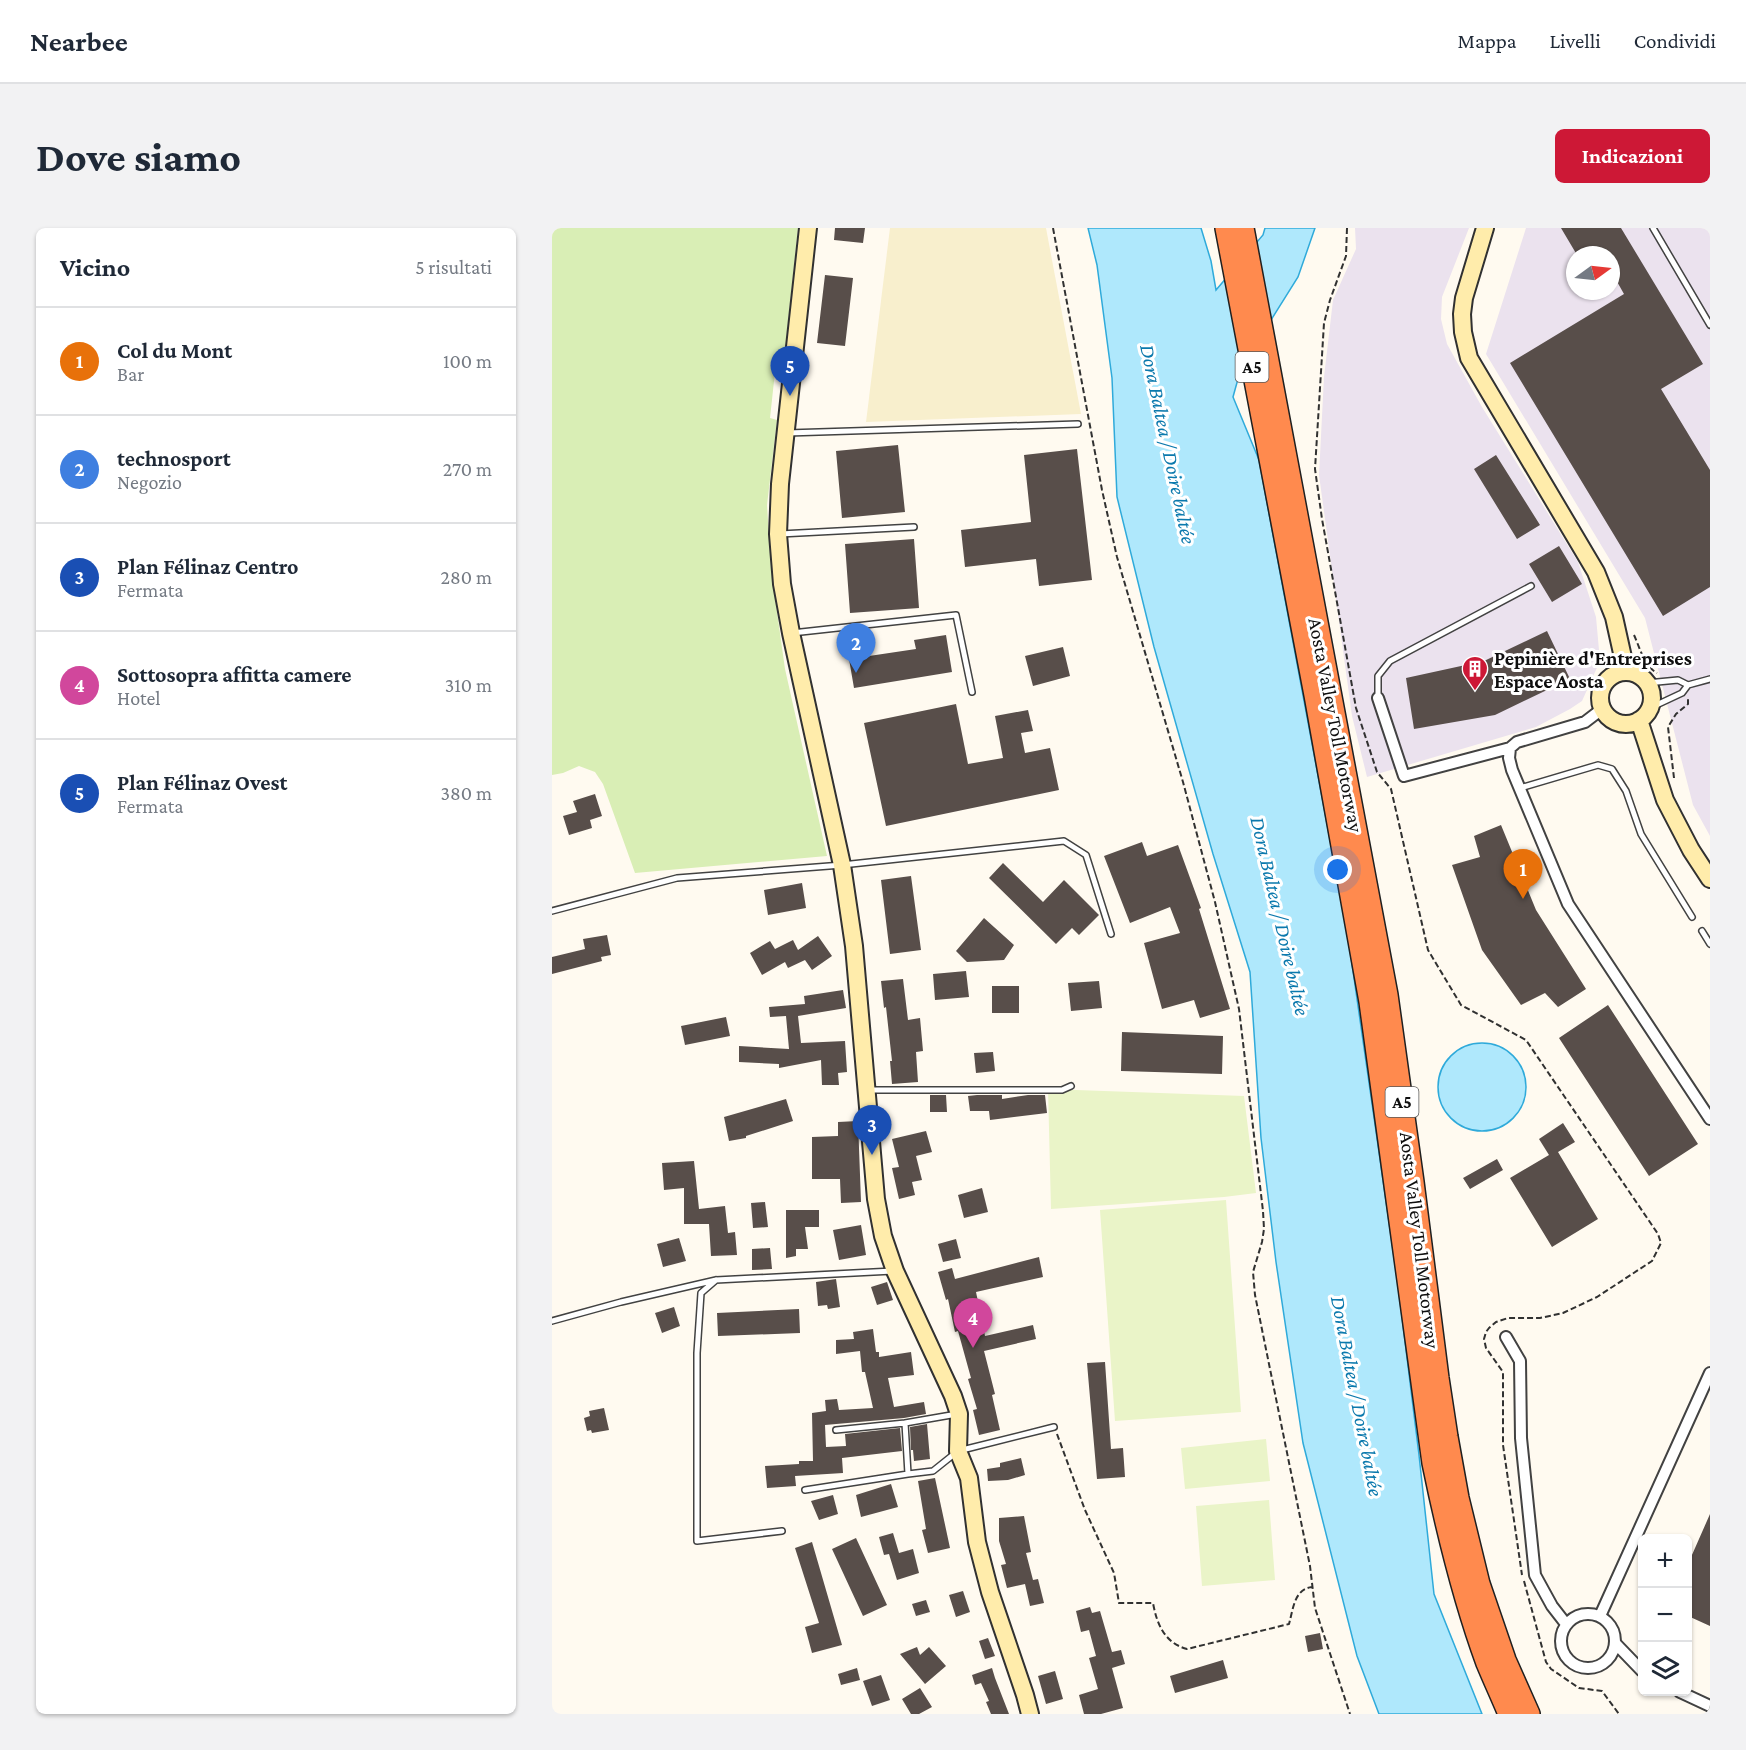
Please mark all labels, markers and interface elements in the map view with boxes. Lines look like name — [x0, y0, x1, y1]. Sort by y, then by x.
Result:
text: Nearbee — [30, 26, 128, 57]
text: Mappa — [1458, 29, 1516, 53]
text: Livelli — [1549, 29, 1601, 53]
text: Condividi — [1634, 29, 1716, 53]
button: Indicazioni — [1555, 129, 1710, 183]
text: Dove siamo — [36, 133, 241, 180]
north arrow — [1566, 246, 1620, 300]
text: Vicino — [60, 253, 130, 282]
text: 5 risultati — [415, 256, 492, 278]
text: Col du Mont — [117, 338, 232, 363]
water label: Dora Baltea / Doire baltée — [1135, 342, 1201, 546]
pin: 5 — [770, 346, 810, 396]
text: 1 — [76, 350, 83, 372]
text: 100 m — [443, 350, 492, 372]
road number: A5 — [1236, 352, 1268, 382]
text: Bar — [117, 363, 144, 385]
text: technosport — [117, 446, 231, 471]
text: 2 — [74, 458, 85, 480]
text: 270 m — [443, 458, 492, 480]
text: Negozio — [117, 471, 182, 493]
text: Plan Félinaz Centro — [117, 554, 298, 579]
text: 3 — [75, 566, 84, 588]
text: 280 m — [441, 566, 492, 588]
text: Fermata — [117, 579, 183, 601]
street label: Aosta Valley Toll Motorway — [1303, 616, 1368, 835]
pin: 2 — [836, 624, 876, 673]
place label: Pepinière d'Entreprises Espace Aosta — [1494, 647, 1692, 692]
building icon: Pepinière d'Entreprises Espace Aosta — [1460, 654, 1490, 692]
text: Sottosopra affitta camere — [117, 662, 352, 687]
text: 4 — [74, 674, 85, 696]
text: 310 m — [445, 674, 492, 696]
text: Hotel — [117, 687, 161, 709]
text: Plan Félinaz Ovest — [117, 770, 287, 795]
text: 5 — [75, 782, 84, 804]
text: 380 m — [441, 782, 492, 804]
text: Fermata — [117, 795, 183, 817]
water label: Dora Baltea / Doire baltée — [1245, 814, 1315, 1018]
pin: 1 — [1504, 850, 1542, 899]
your location — [1323, 855, 1352, 884]
road number: A5 — [1386, 1087, 1418, 1117]
pin: 3 — [852, 1106, 892, 1155]
street label: Aosta Valley Toll Motorway — [1395, 1130, 1444, 1350]
water label: Dora Baltea / Doire baltée — [1326, 1294, 1388, 1498]
pin: 4 — [954, 1298, 992, 1348]
map controls — [1638, 1534, 1692, 1696]
button: + — [1638, 1534, 1692, 1588]
button: − — [1638, 1588, 1692, 1642]
button: layers — [1638, 1642, 1692, 1696]

